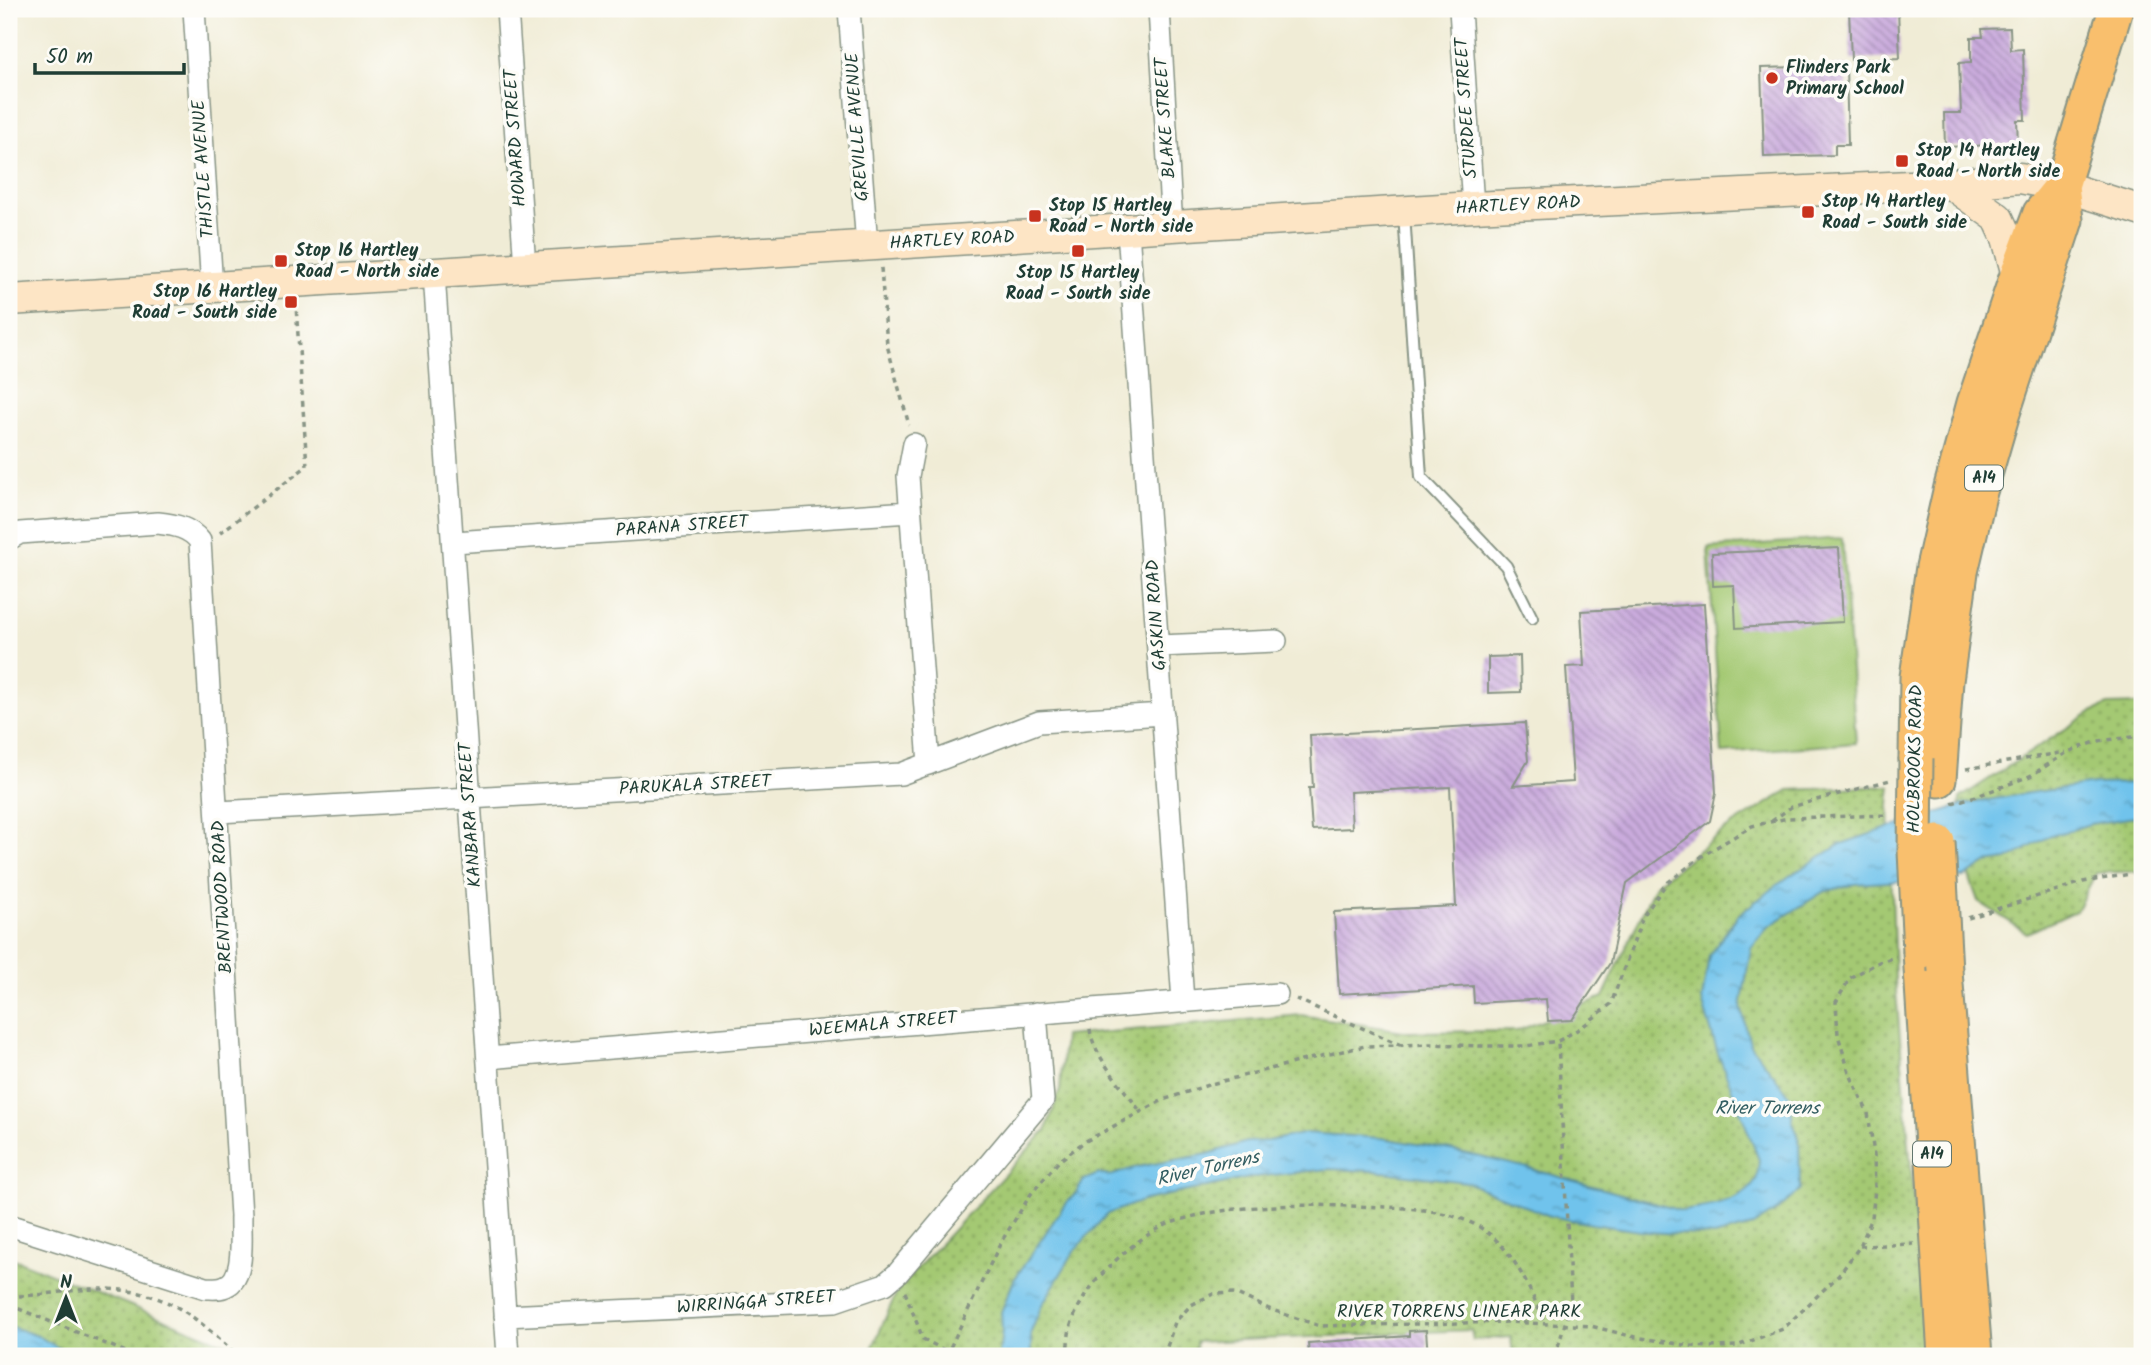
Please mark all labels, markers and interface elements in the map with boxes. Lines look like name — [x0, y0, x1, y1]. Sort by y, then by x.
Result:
scale bar — [35, 32, 184, 76]
street label: STURDEE STREET — [1448, 35, 1486, 179]
text: 50 m — [46, 41, 93, 74]
street label: GREVILLE AVENUE — [838, 51, 878, 202]
place label: Flinders Park Primary School — [1786, 54, 1904, 104]
street label: BLAKE STREET — [1147, 55, 1185, 179]
street label: HOWARD STREET — [497, 67, 535, 208]
marker: Flinders Park Primary School — [1764, 70, 1780, 86]
street label: THISTLE AVENUE — [185, 98, 223, 239]
place label: Stop 14 Hartley Road - North side — [1916, 137, 2060, 187]
marker: Stop 14 Hartley Road - North side — [1894, 153, 1910, 169]
street label: HARTLEY ROAD — [1455, 188, 1582, 224]
place label: Stop 14 Hartley Road - South side — [1822, 188, 1967, 238]
place label: Stop 15 Hartley Road - North side — [1049, 192, 1193, 242]
marker: Stop 14 Hartley Road - South side — [1800, 204, 1816, 220]
marker: Stop 15 Hartley Road - North side — [1027, 208, 1043, 224]
street label: HARTLEY ROAD — [889, 223, 1016, 259]
place label: Stop 16 Hartley Road - North side — [295, 237, 439, 287]
marker: Stop 15 Hartley Road - South side — [1070, 243, 1086, 259]
marker: Stop 16 Hartley Road - North side — [273, 253, 289, 269]
place label: Stop 15 Hartley Road - South side — [1006, 259, 1151, 309]
place label: Stop 16 Hartley Road - South side — [132, 278, 278, 328]
marker: Stop 16 Hartley Road - South side — [283, 294, 299, 310]
road number: A14 — [1965, 466, 2003, 491]
street label: PARANA STREET — [615, 508, 751, 546]
street label: GASKIN ROAD — [1139, 558, 1175, 671]
street label: HOLBROOKS ROAD — [1900, 684, 1932, 833]
street label: KANBARA STREET — [451, 740, 491, 888]
street label: PARUKALA STREET — [618, 767, 773, 804]
street label: BRENTWOOD ROAD — [204, 819, 241, 974]
street label: WEEMALA STREET — [808, 1004, 960, 1046]
water label: River Torrens — [1715, 1094, 1821, 1124]
water label: River Torrens — [1154, 1142, 1264, 1195]
road number: A14 — [1913, 1142, 1951, 1166]
north arrow — [32, 1264, 102, 1334]
text: N — [60, 1268, 72, 1298]
street label: WIRRINGGA STREET — [676, 1283, 838, 1323]
street label: RIVER TORRENS LINEAR PARK — [1337, 1298, 1581, 1327]

